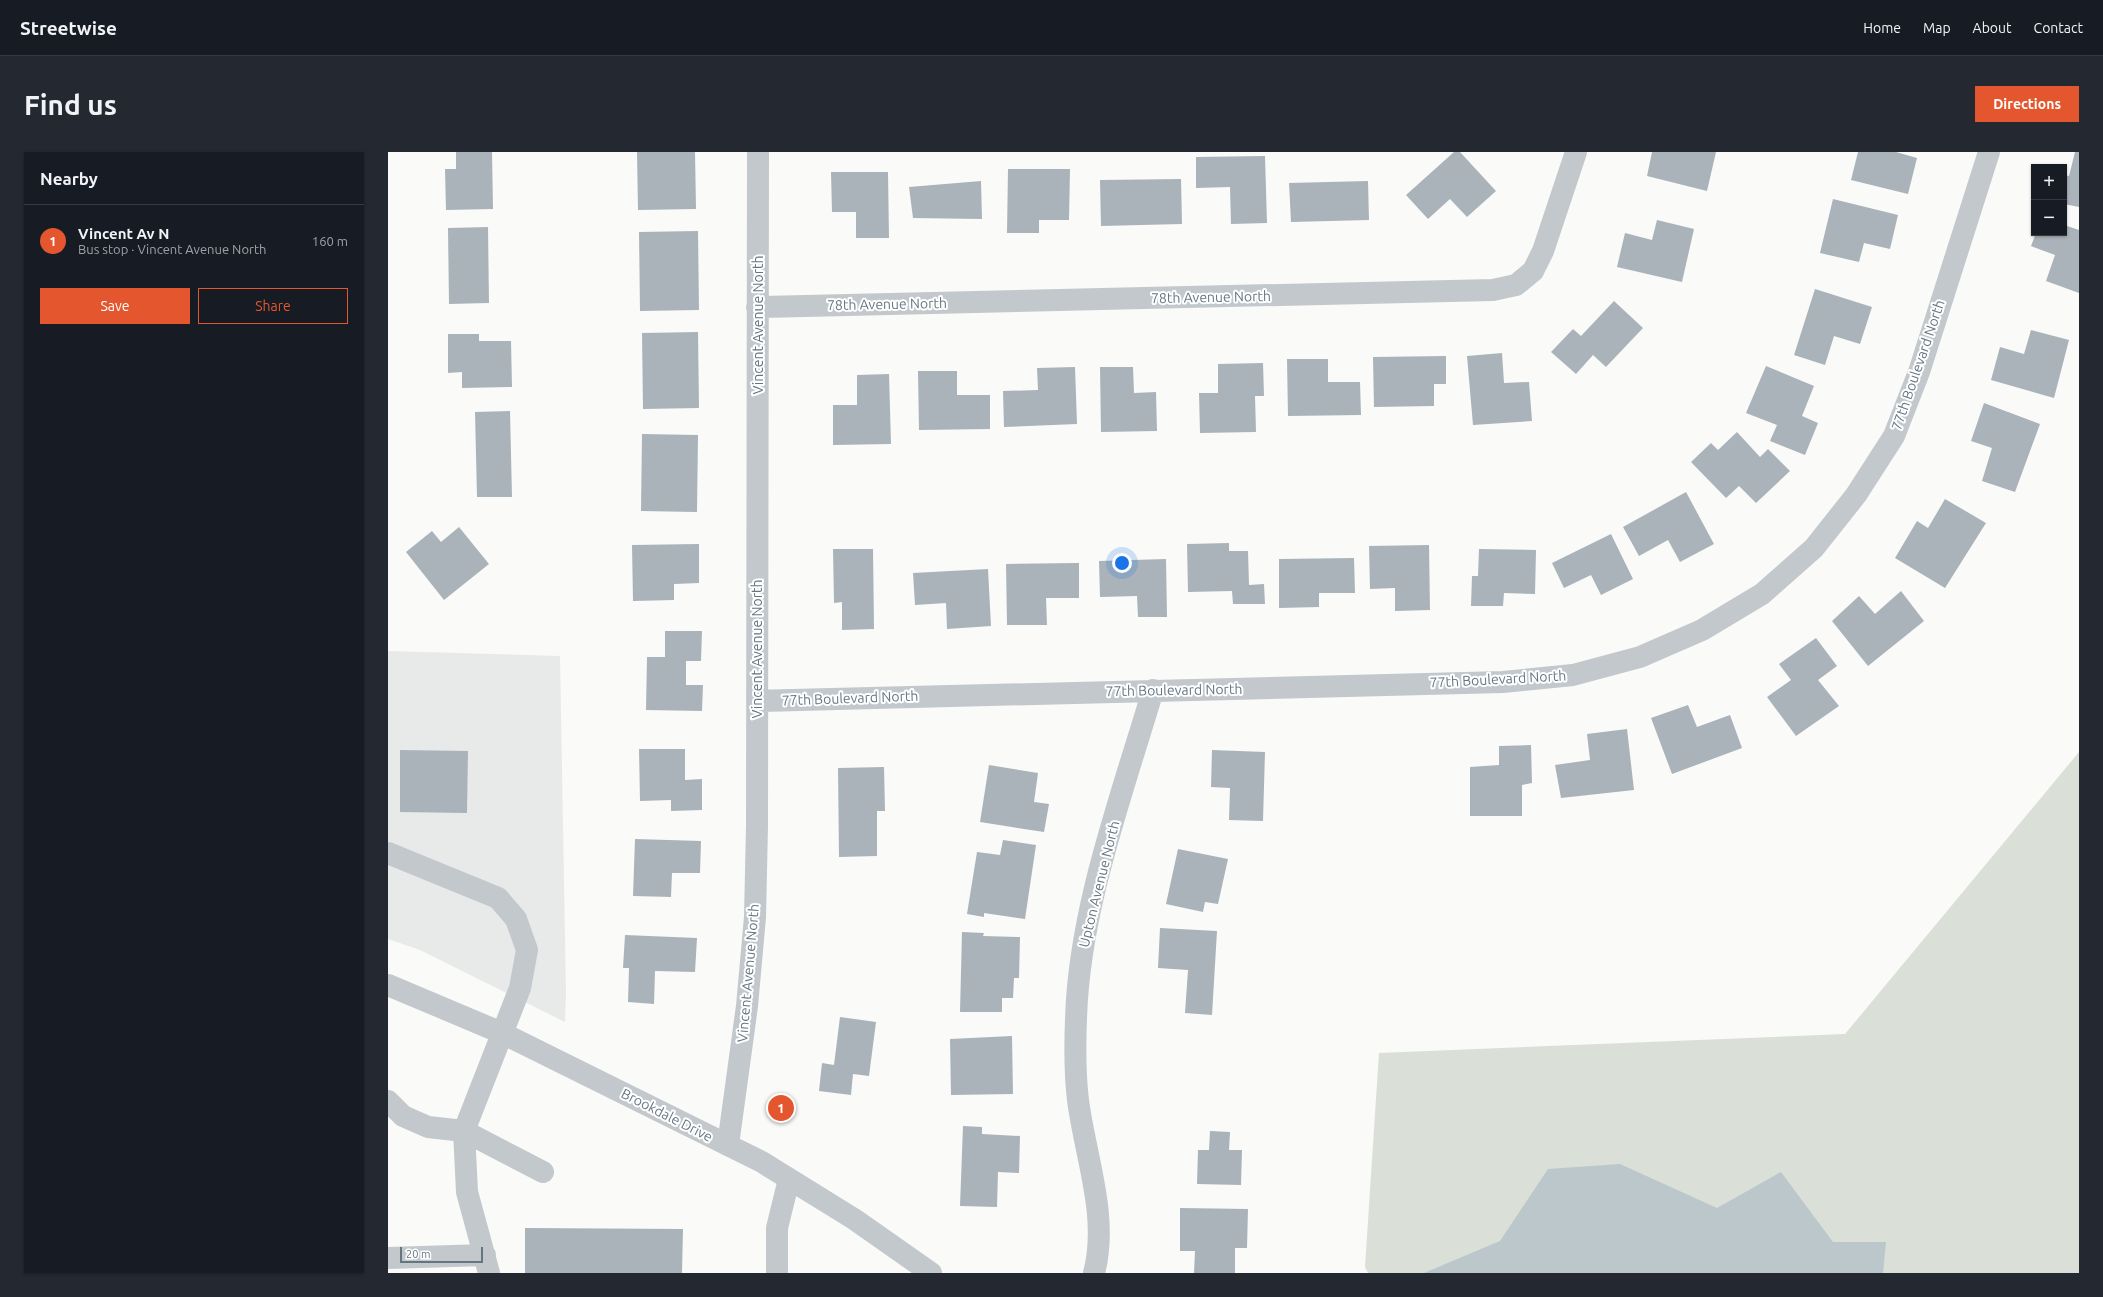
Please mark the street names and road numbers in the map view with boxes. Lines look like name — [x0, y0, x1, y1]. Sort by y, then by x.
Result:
street label: Vincent Avenue North — [750, 256, 766, 395]
street label: 78th Avenue North — [1151, 288, 1271, 306]
street label: 78th Avenue North — [827, 295, 947, 313]
street label: 77th Boulevard North — [1888, 298, 1948, 432]
street label: Vincent Avenue North — [749, 580, 765, 719]
street label: 77th Boulevard North — [1429, 667, 1567, 691]
street label: 77th Boulevard North — [1106, 681, 1242, 699]
street label: 77th Boulevard North — [781, 688, 919, 708]
street label: Upton Avenue North — [1076, 819, 1122, 949]
street label: Vincent Avenue North — [734, 903, 762, 1043]
street label: Brookdale Drive — [619, 1085, 715, 1145]

